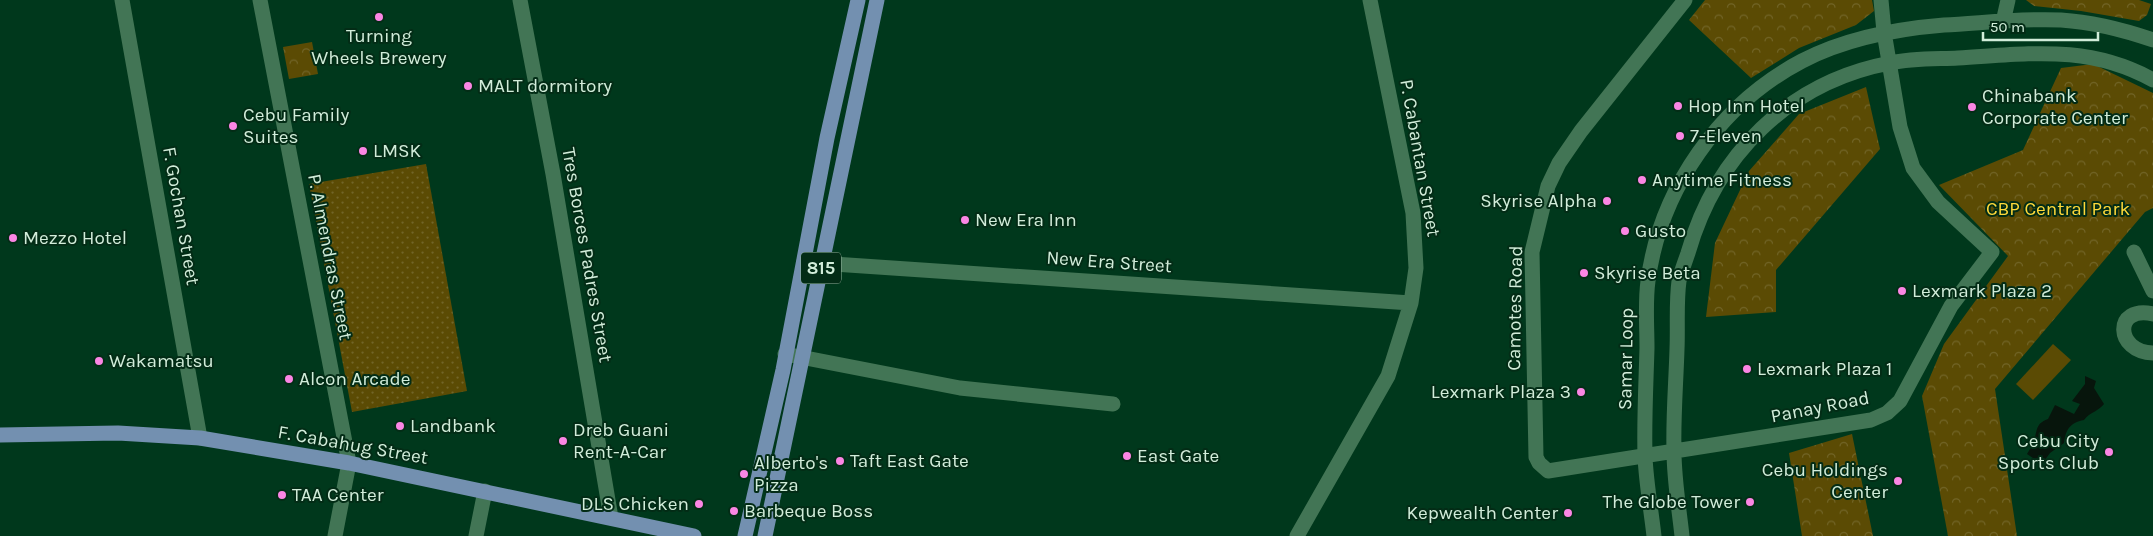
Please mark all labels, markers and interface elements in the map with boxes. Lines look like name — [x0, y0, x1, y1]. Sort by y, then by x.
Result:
scale bar — [1983, 10, 2098, 42]
marker: Turning Wheels Brewery — [373, 11, 385, 23]
text: 50 m — [1990, 18, 2025, 36]
place label: Turning Wheels Brewery — [311, 25, 447, 69]
place label: MALT dormitory — [478, 75, 612, 97]
street label: P. Cabantan Street — [1395, 78, 1445, 238]
marker: MALT dormitory — [462, 80, 474, 92]
place label: Chinabank Corporate Center — [1982, 85, 2128, 129]
place label: Hop Inn Hotel — [1688, 95, 1805, 117]
marker: Hop Inn Hotel — [1672, 100, 1684, 112]
marker: Chinabank Corporate Center — [1966, 101, 1978, 113]
place label: Cebu Family Suites — [243, 104, 349, 148]
marker: Cebu Family Suites — [227, 120, 239, 132]
place label: 7-Eleven — [1690, 125, 1762, 147]
marker: 7-Eleven — [1674, 130, 1686, 142]
place label: LMSK — [373, 140, 421, 162]
street label: F. Gochan Street — [158, 145, 204, 287]
marker: LMSK — [357, 145, 369, 157]
street label: Tres Borces Padres Street — [557, 146, 617, 364]
place label: Anytime Fitness — [1652, 169, 1792, 191]
street label: P. Almendras Street — [303, 172, 357, 342]
marker: Anytime Fitness — [1636, 174, 1648, 186]
place label: Skyrise Alpha — [1480, 190, 1597, 212]
marker: Skyrise Alpha — [1601, 195, 1613, 207]
park label: CBP Central Park — [1986, 198, 2130, 220]
place label: New Era Inn — [975, 209, 1077, 231]
marker: New Era Inn — [959, 214, 971, 226]
place label: Gusto — [1635, 220, 1686, 242]
marker: Gusto — [1619, 225, 1631, 237]
place label: Mezzo Hotel — [23, 227, 127, 249]
marker: Mezzo Hotel — [7, 232, 19, 244]
street label: Camotes Road — [1503, 245, 1527, 371]
street label: New Era Street — [1046, 247, 1172, 277]
road number: 815 — [801, 252, 841, 284]
place label: Skyrise Beta — [1594, 262, 1701, 284]
marker: Skyrise Beta — [1578, 267, 1590, 279]
place label: Lexmark Plaza 2 — [1912, 280, 2052, 302]
marker: Lexmark Plaza 2 — [1896, 285, 1908, 297]
street label: Samar Loop — [1614, 308, 1638, 410]
place label: Wakamatsu — [109, 350, 214, 372]
marker: Wakamatsu — [93, 355, 105, 367]
place label: Lexmark Plaza 1 — [1757, 358, 1892, 380]
marker: Lexmark Plaza 1 — [1741, 363, 1753, 375]
place label: Alcon Arcade — [299, 368, 410, 390]
marker: Alcon Arcade — [283, 373, 295, 385]
place label: Lexmark Plaza 3 — [1431, 381, 1571, 403]
marker: Lexmark Plaza 3 — [1575, 386, 1587, 398]
street label: Panay Road — [1769, 387, 1871, 427]
place label: Landbank — [410, 415, 496, 437]
place label: Dreb Guani Rent-A-Car — [573, 419, 669, 463]
marker: Landbank — [394, 420, 406, 432]
street label: F. Cabahug Street — [276, 421, 430, 469]
place label: Cebu City Sports Club — [1998, 430, 2099, 474]
marker: Dreb Guani Rent-A-Car — [557, 435, 569, 447]
place label: East Gate — [1137, 445, 1219, 467]
marker: Cebu City Sports Club — [2103, 446, 2115, 458]
place label: Taft East Gate — [850, 450, 969, 472]
marker: East Gate — [1121, 450, 1133, 462]
place label: Alberto's Pizza — [754, 452, 828, 496]
marker: Taft East Gate — [834, 455, 846, 467]
place label: Cebu Holdings Center — [1762, 459, 1888, 503]
marker: Alberto's Pizza — [738, 468, 750, 480]
marker: Cebu Holdings Center — [1892, 475, 1904, 487]
place label: TAA Center — [292, 484, 384, 506]
marker: TAA Center — [276, 489, 288, 501]
place label: The Globe Tower — [1603, 491, 1740, 513]
place label: DLS Chicken — [581, 493, 689, 515]
marker: The Globe Tower — [1744, 496, 1756, 508]
marker: DLS Chicken — [693, 498, 705, 510]
place label: Barbeque Boss — [744, 500, 873, 522]
place label: Kepwealth Center — [1407, 502, 1558, 524]
marker: Barbeque Boss — [728, 505, 740, 517]
marker: Kepwealth Center — [1562, 507, 1574, 519]

